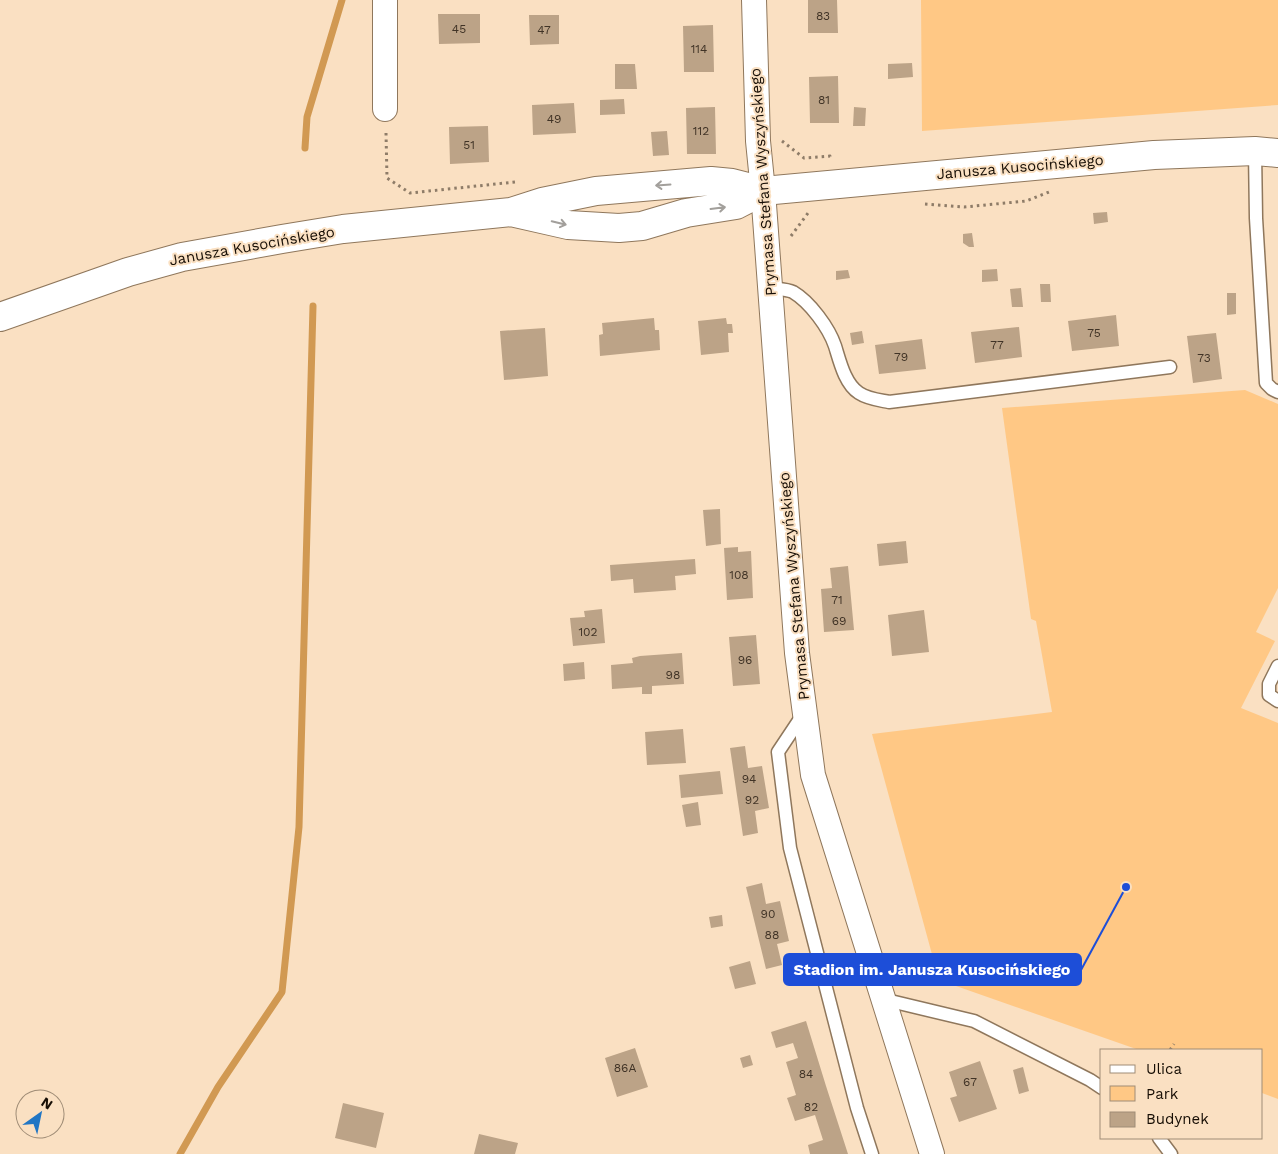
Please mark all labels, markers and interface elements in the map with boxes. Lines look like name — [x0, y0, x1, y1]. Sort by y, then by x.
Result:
house number: 83 — [816, 9, 830, 23]
house number: 45 — [452, 22, 466, 36]
house number: 47 — [537, 23, 551, 37]
house number: 114 — [691, 42, 707, 56]
street label: Prymasa Stefana Wyszyńskiego — [746, 67, 780, 297]
house number: 81 — [818, 93, 830, 107]
house number: 49 — [547, 112, 561, 126]
house number: 112 — [693, 124, 709, 138]
house number: 51 — [463, 138, 475, 152]
street label: Janusza Kusocińskiego — [936, 151, 1104, 183]
one-way arrow — [656, 180, 672, 189]
one-way arrow — [710, 203, 726, 213]
one-way arrow — [550, 219, 566, 228]
street label: Janusza Kusocińskiego — [168, 223, 336, 269]
house number: 75 — [1087, 326, 1101, 340]
house number: 77 — [990, 338, 1004, 352]
house number: 79 — [894, 350, 908, 364]
house number: 73 — [1197, 351, 1211, 365]
street label: Prymasa Stefana Wyszyńskiego — [775, 471, 813, 701]
house number: 108 — [729, 568, 749, 582]
house number: 71 — [831, 593, 843, 607]
house number: 69 — [832, 614, 846, 628]
house number: 102 — [578, 625, 598, 639]
house number: 96 — [738, 653, 752, 667]
house number: 98 — [666, 668, 680, 682]
house number: 94 — [742, 772, 756, 786]
house number: 92 — [745, 793, 759, 807]
house number: 90 — [761, 907, 775, 921]
house number: 88 — [765, 928, 779, 942]
callout: Stadion im. Janusza Kusocińskiego — [784, 954, 1081, 985]
text: Stadion im. Janusza Kusocińskiego — [794, 960, 1071, 979]
legend — [1100, 1049, 1263, 1139]
text: Ulica — [1146, 1060, 1183, 1078]
house number: 86A — [614, 1061, 636, 1075]
house number: 84 — [799, 1067, 813, 1081]
house number: 67 — [963, 1075, 977, 1089]
text: Park — [1146, 1085, 1179, 1103]
north arrow — [15, 1089, 65, 1139]
text: N — [38, 1094, 56, 1113]
house number: 82 — [804, 1100, 818, 1114]
text: Budynek — [1146, 1110, 1209, 1128]

